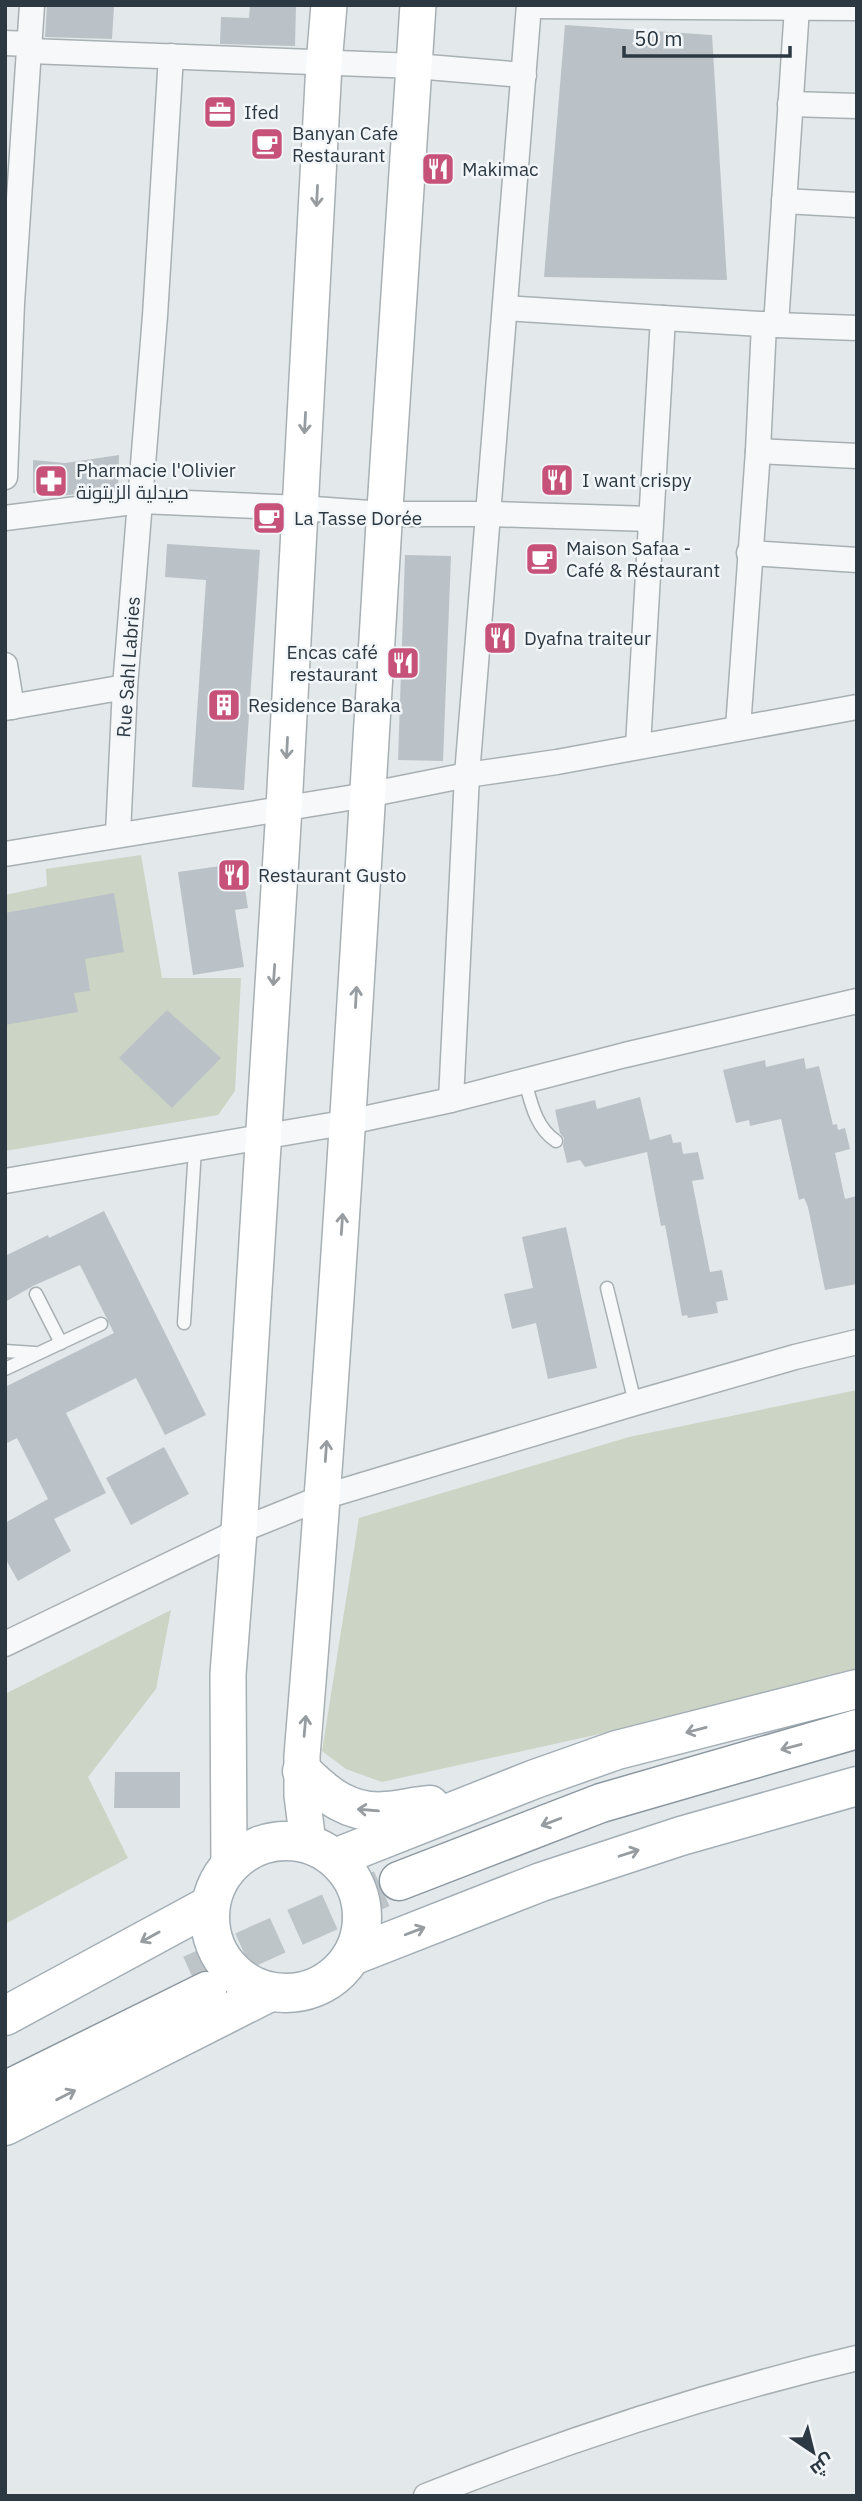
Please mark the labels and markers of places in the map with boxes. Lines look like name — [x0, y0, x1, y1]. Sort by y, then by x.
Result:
office icon: Ifed — [201, 93, 239, 131]
place label: Ifed — [244, 100, 279, 124]
place label: Banyan Cafe Restaurant — [292, 121, 398, 167]
cafe icon: Banyan Cafe Restaurant — [248, 125, 286, 163]
restaurant icon: Makimac — [419, 150, 457, 188]
place label: Makimac — [462, 157, 539, 181]
place label: Pharmacie l'Olivier صيدلية الزيتونة — [76, 458, 236, 504]
restaurant icon: I want crispy — [538, 461, 576, 499]
pharmacy icon: Pharmacie l'Olivier صيدلية الزيتونة — [32, 462, 70, 500]
place label: I want crispy — [582, 468, 692, 492]
cafe icon: La Tasse Dorée — [250, 499, 288, 537]
place label: La Tasse Dorée — [294, 506, 422, 530]
place label: Maison Safaa - Café & Réstaurant — [566, 536, 720, 582]
cafe icon: Maison Safaa - Café & Réstaurant — [523, 540, 561, 578]
restaurant icon: Dyafna traiteur — [481, 619, 519, 657]
place label: Dyafna traiteur — [524, 626, 651, 650]
place label: Encas café restaurant — [286, 640, 378, 686]
restaurant icon: Encas café restaurant — [384, 644, 422, 682]
building icon: Residence Baraka — [205, 686, 243, 724]
place label: Residence Baraka — [248, 693, 401, 717]
restaurant icon: Restaurant Gusto — [215, 856, 253, 894]
place label: Restaurant Gusto — [258, 863, 406, 887]

